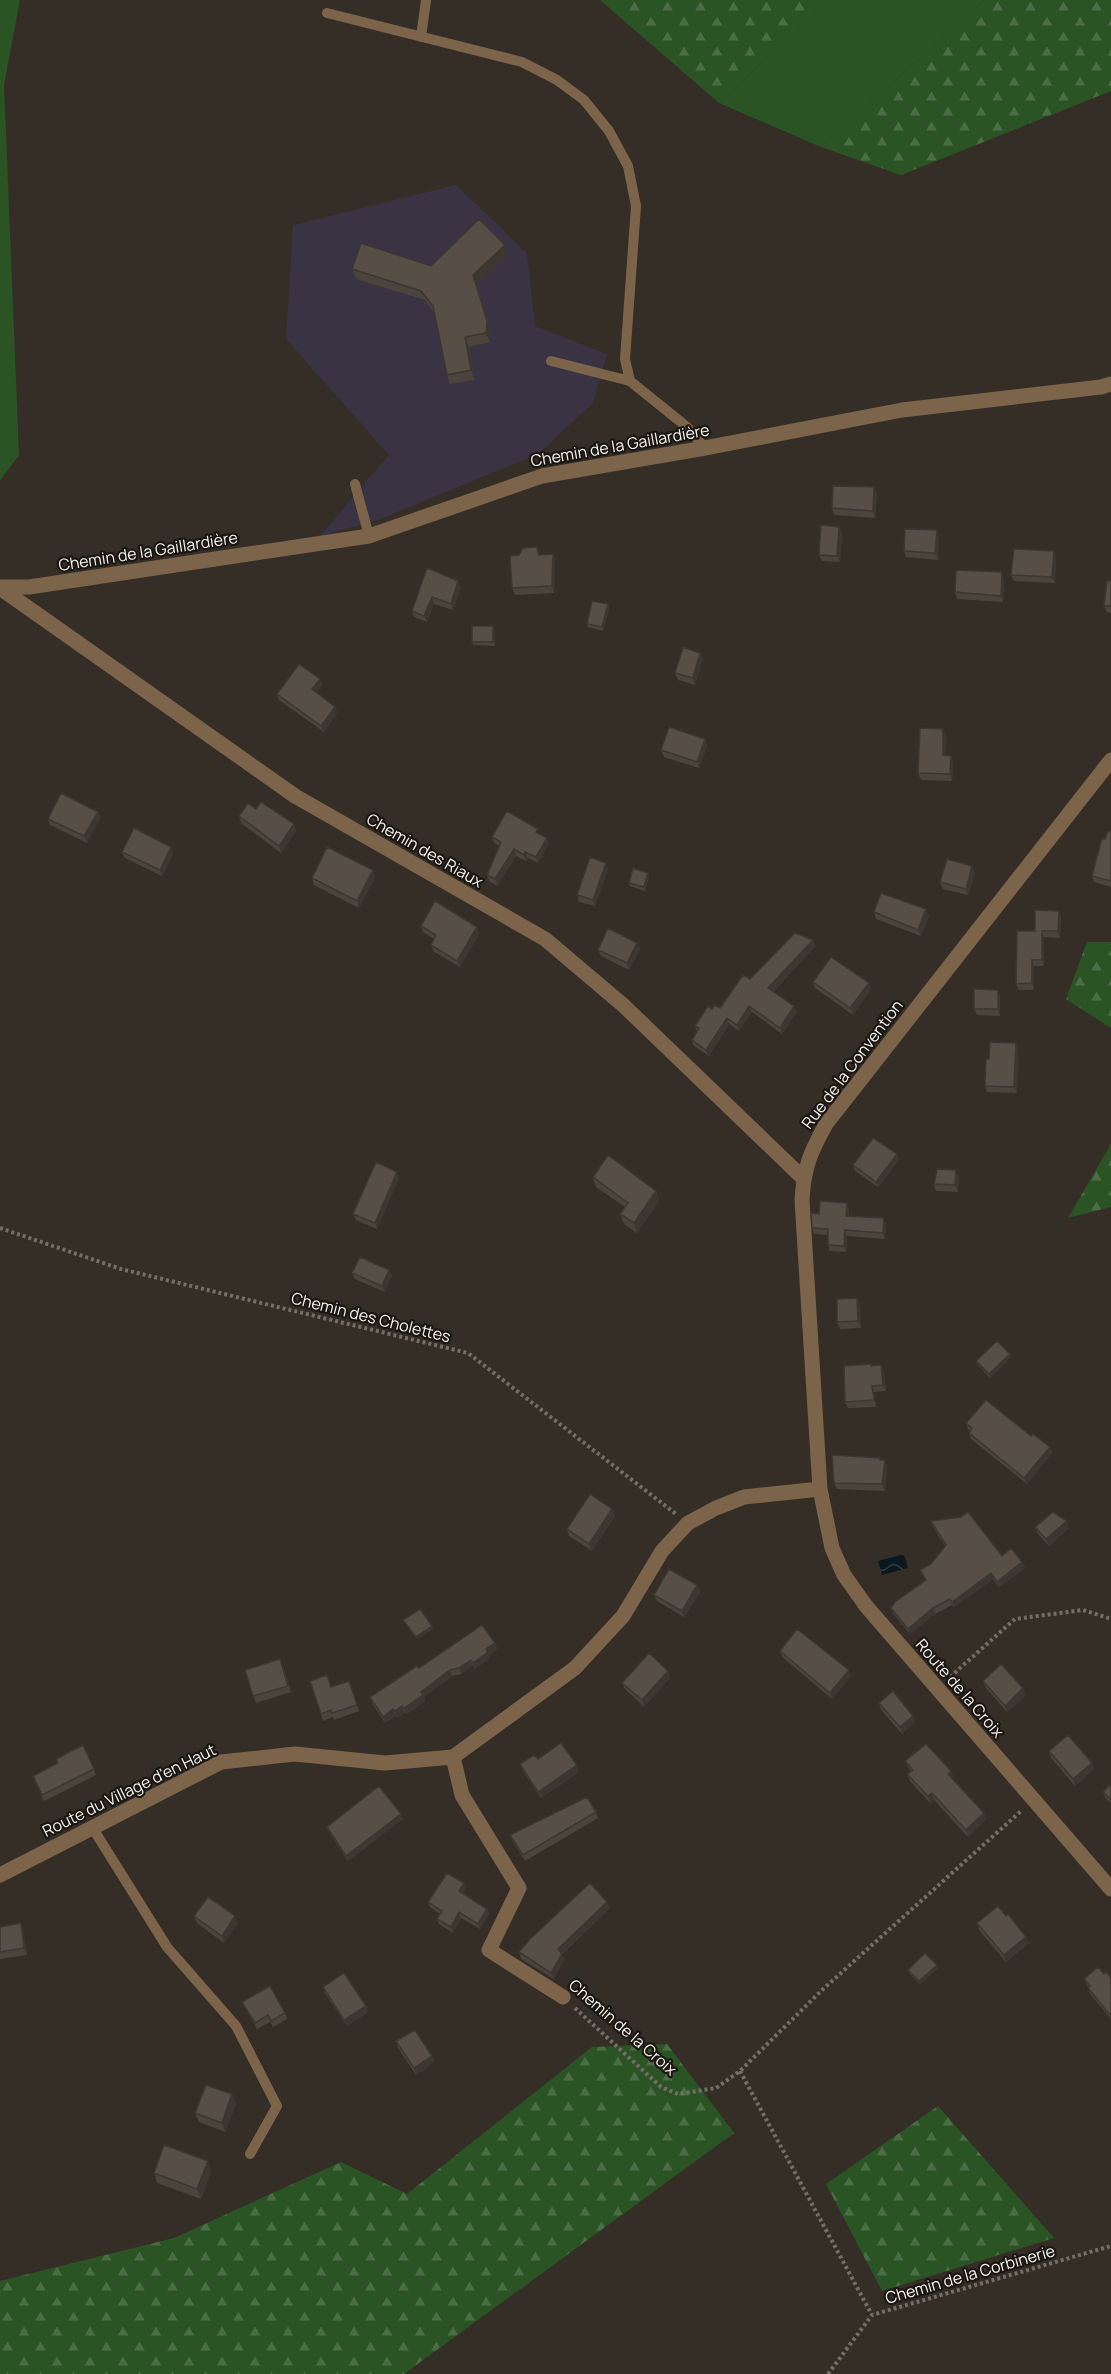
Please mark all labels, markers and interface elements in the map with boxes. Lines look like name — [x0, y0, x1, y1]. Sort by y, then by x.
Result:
street label: Chemin de la Gaillardière — [529, 418, 711, 472]
street label: Chemin de la Gaillardière — [57, 526, 239, 576]
street label: Chemin des Riaux — [363, 808, 488, 893]
street label: Rue de la Convention — [796, 995, 908, 1133]
street label: Chemin des Cholettes — [289, 1287, 453, 1347]
street label: Route de la Croix — [911, 1634, 1009, 1743]
street label: Route du Village d'en Haut — [38, 1738, 220, 1842]
street label: Chemin de la Croix — [564, 1974, 682, 2080]
street label: Chemin de la Corbinerie — [883, 2239, 1057, 2309]

